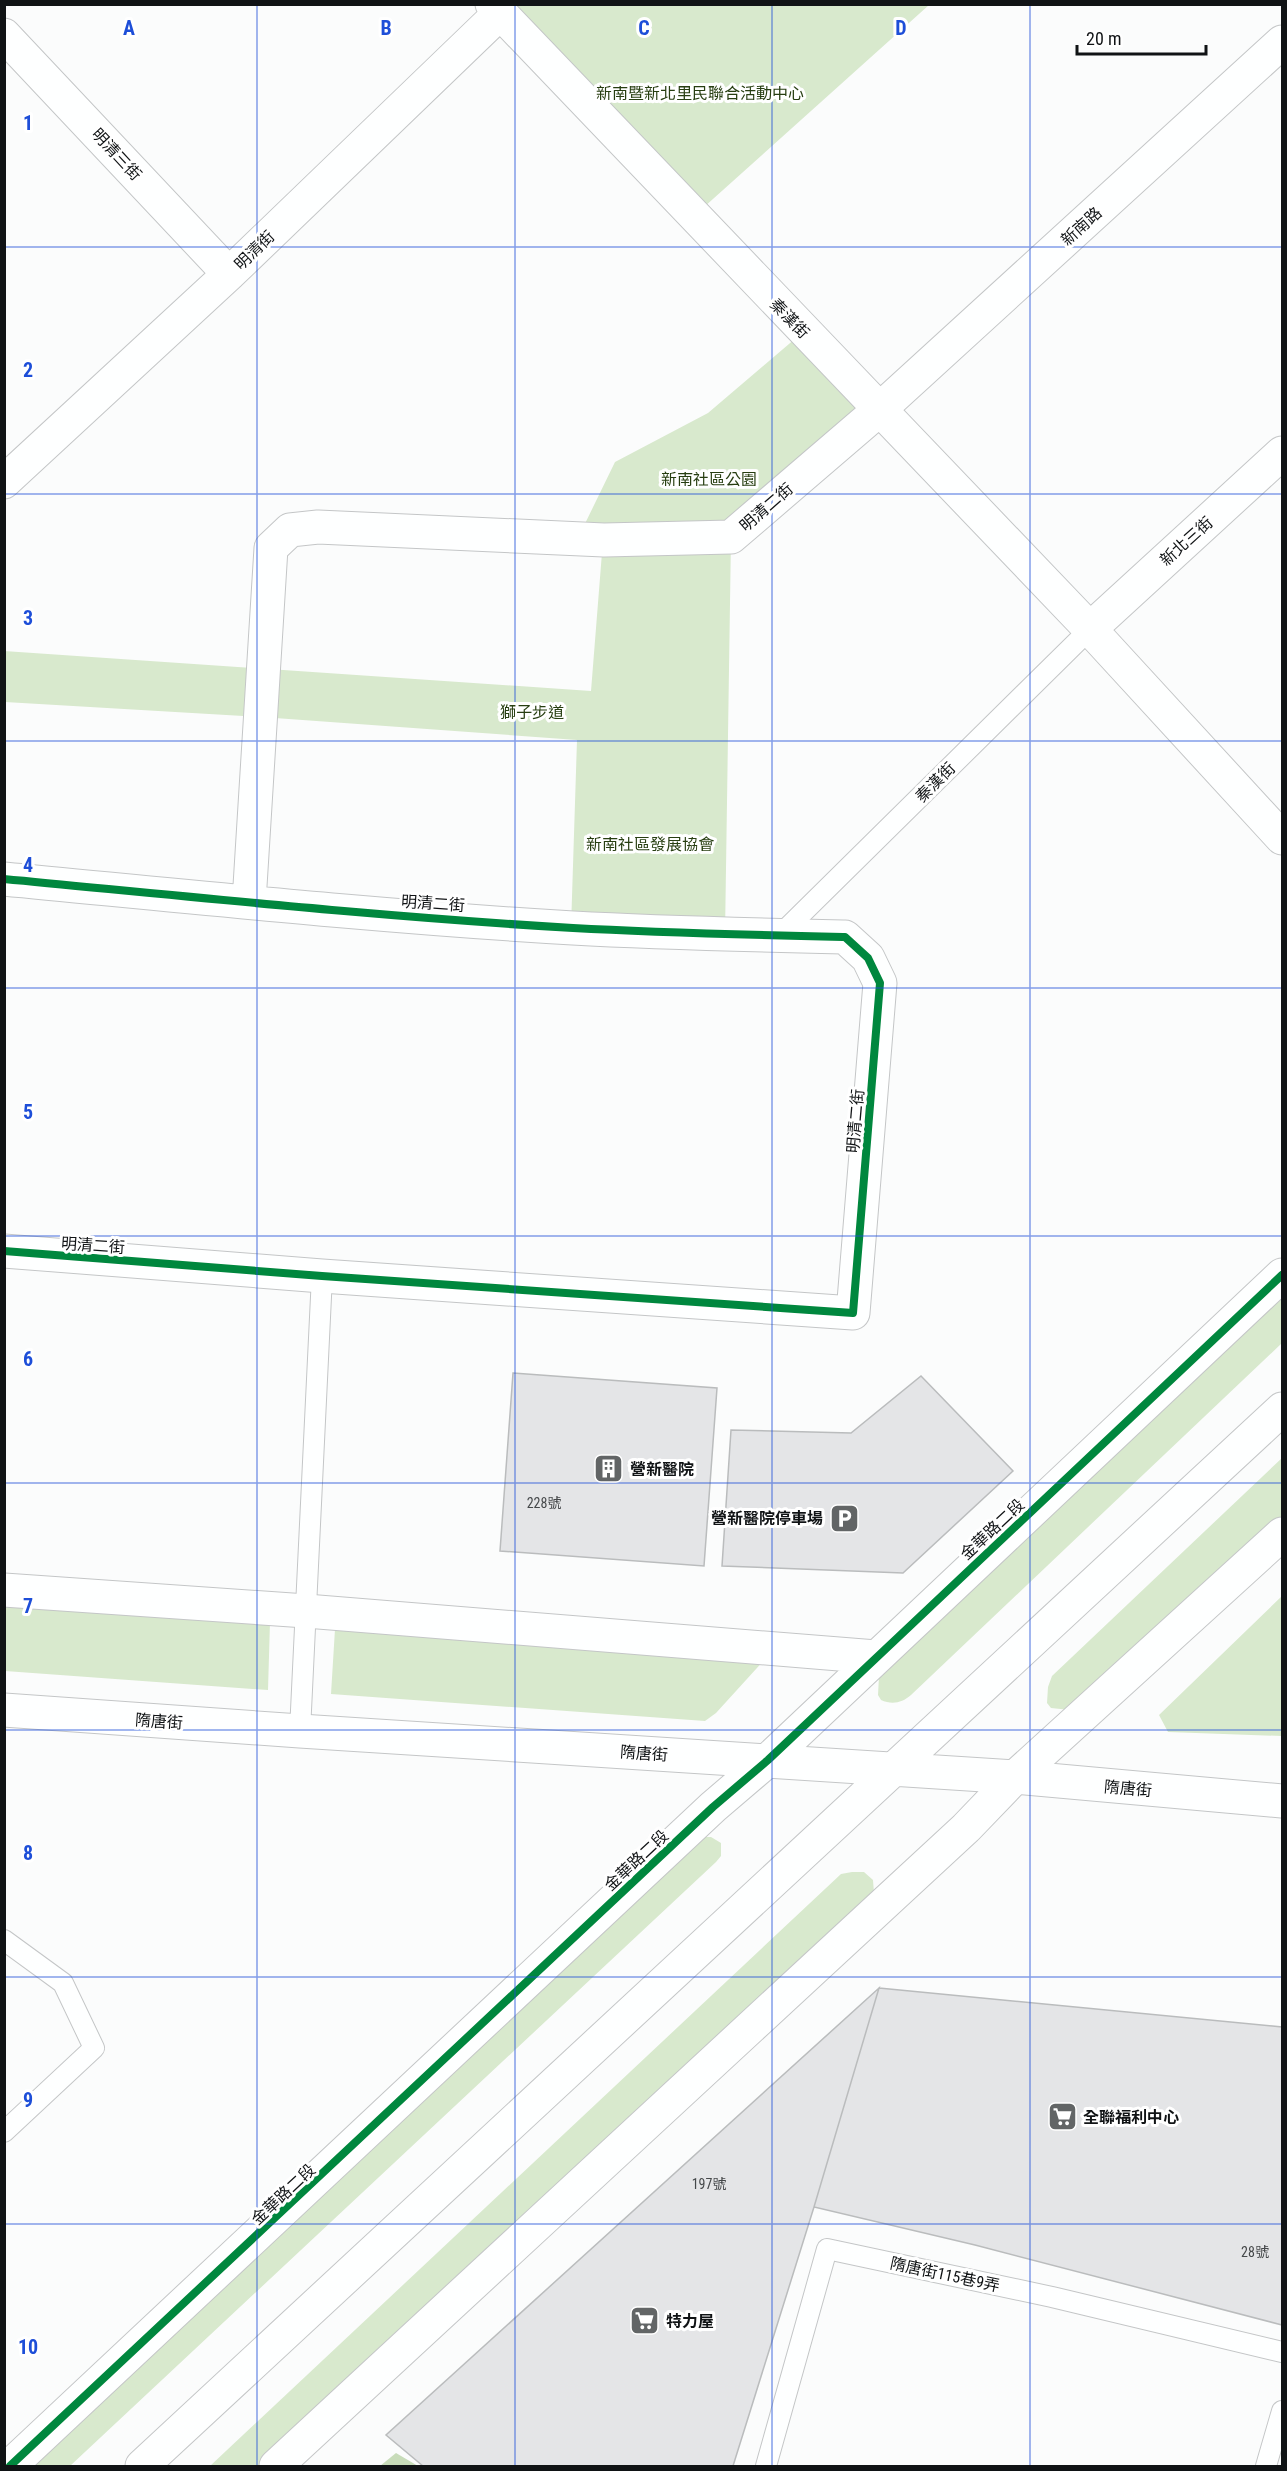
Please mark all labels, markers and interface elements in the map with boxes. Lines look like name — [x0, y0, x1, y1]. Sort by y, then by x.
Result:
text: A — [123, 16, 135, 40]
text: B — [380, 16, 392, 40]
text: C — [638, 16, 650, 40]
text: D — [895, 16, 907, 40]
scale bar — [1077, 18, 1206, 56]
text: 20 m — [1086, 28, 1121, 49]
park label: 新南暨新北里民聯合活動中心 — [596, 84, 804, 103]
text: 1 — [23, 111, 33, 135]
street label: 明清三街 — [88, 124, 145, 184]
street label: 新南路 — [1057, 203, 1106, 249]
street label: 明清街 — [230, 227, 278, 274]
street label: 秦漢街 — [766, 294, 813, 342]
text: 2 — [23, 358, 33, 382]
park label: 新南社區公園 — [661, 470, 757, 489]
street label: 明清二街 — [736, 479, 797, 536]
street label: 新北三街 — [1156, 513, 1216, 570]
text: 3 — [23, 606, 33, 630]
park label: 獅子步道 — [500, 703, 564, 722]
street label: 秦漢街 — [912, 759, 959, 806]
park label: 新南社區發展協會 — [586, 835, 714, 854]
text: 4 — [23, 853, 33, 877]
street label: 明清二街 — [400, 892, 466, 915]
street label: 明清二街 — [843, 1088, 868, 1154]
text: 5 — [23, 1100, 33, 1124]
street label: 明清二街 — [60, 1234, 126, 1257]
text: 6 — [23, 1347, 33, 1371]
building icon: 營新醫院 — [593, 1453, 625, 1485]
place label: 營新醫院 — [630, 1460, 694, 1479]
house number: 228號 — [527, 1495, 561, 1511]
street label: 金華路二段 — [957, 1495, 1028, 1564]
parking icon: 營新醫院停車場 — [828, 1502, 860, 1534]
place label: 營新醫院停車場 — [711, 1509, 823, 1528]
text: 7 — [23, 1594, 33, 1618]
street label: 隋唐街 — [134, 1710, 184, 1733]
street label: 隋唐街 — [619, 1742, 669, 1765]
street label: 隋唐街 — [1103, 1777, 1153, 1800]
street label: 金華路二段 — [601, 1826, 672, 1895]
text: 8 — [23, 1841, 33, 1865]
text: 9 — [23, 2088, 33, 2112]
supermarket icon: 全聯福利中心 — [1046, 2101, 1078, 2133]
place label: 全聯福利中心 — [1083, 2108, 1179, 2127]
street label: 金華路二段 — [248, 2160, 319, 2229]
house number: 197號 — [692, 2176, 726, 2192]
house number: 28號 — [1241, 2244, 1269, 2260]
street label: 隋唐街115巷9弄 — [888, 2254, 1001, 2295]
supermarket icon: 特力屋 — [629, 2305, 661, 2337]
place label: 特力屋 — [666, 2312, 714, 2331]
text: 10 — [18, 2335, 38, 2359]

